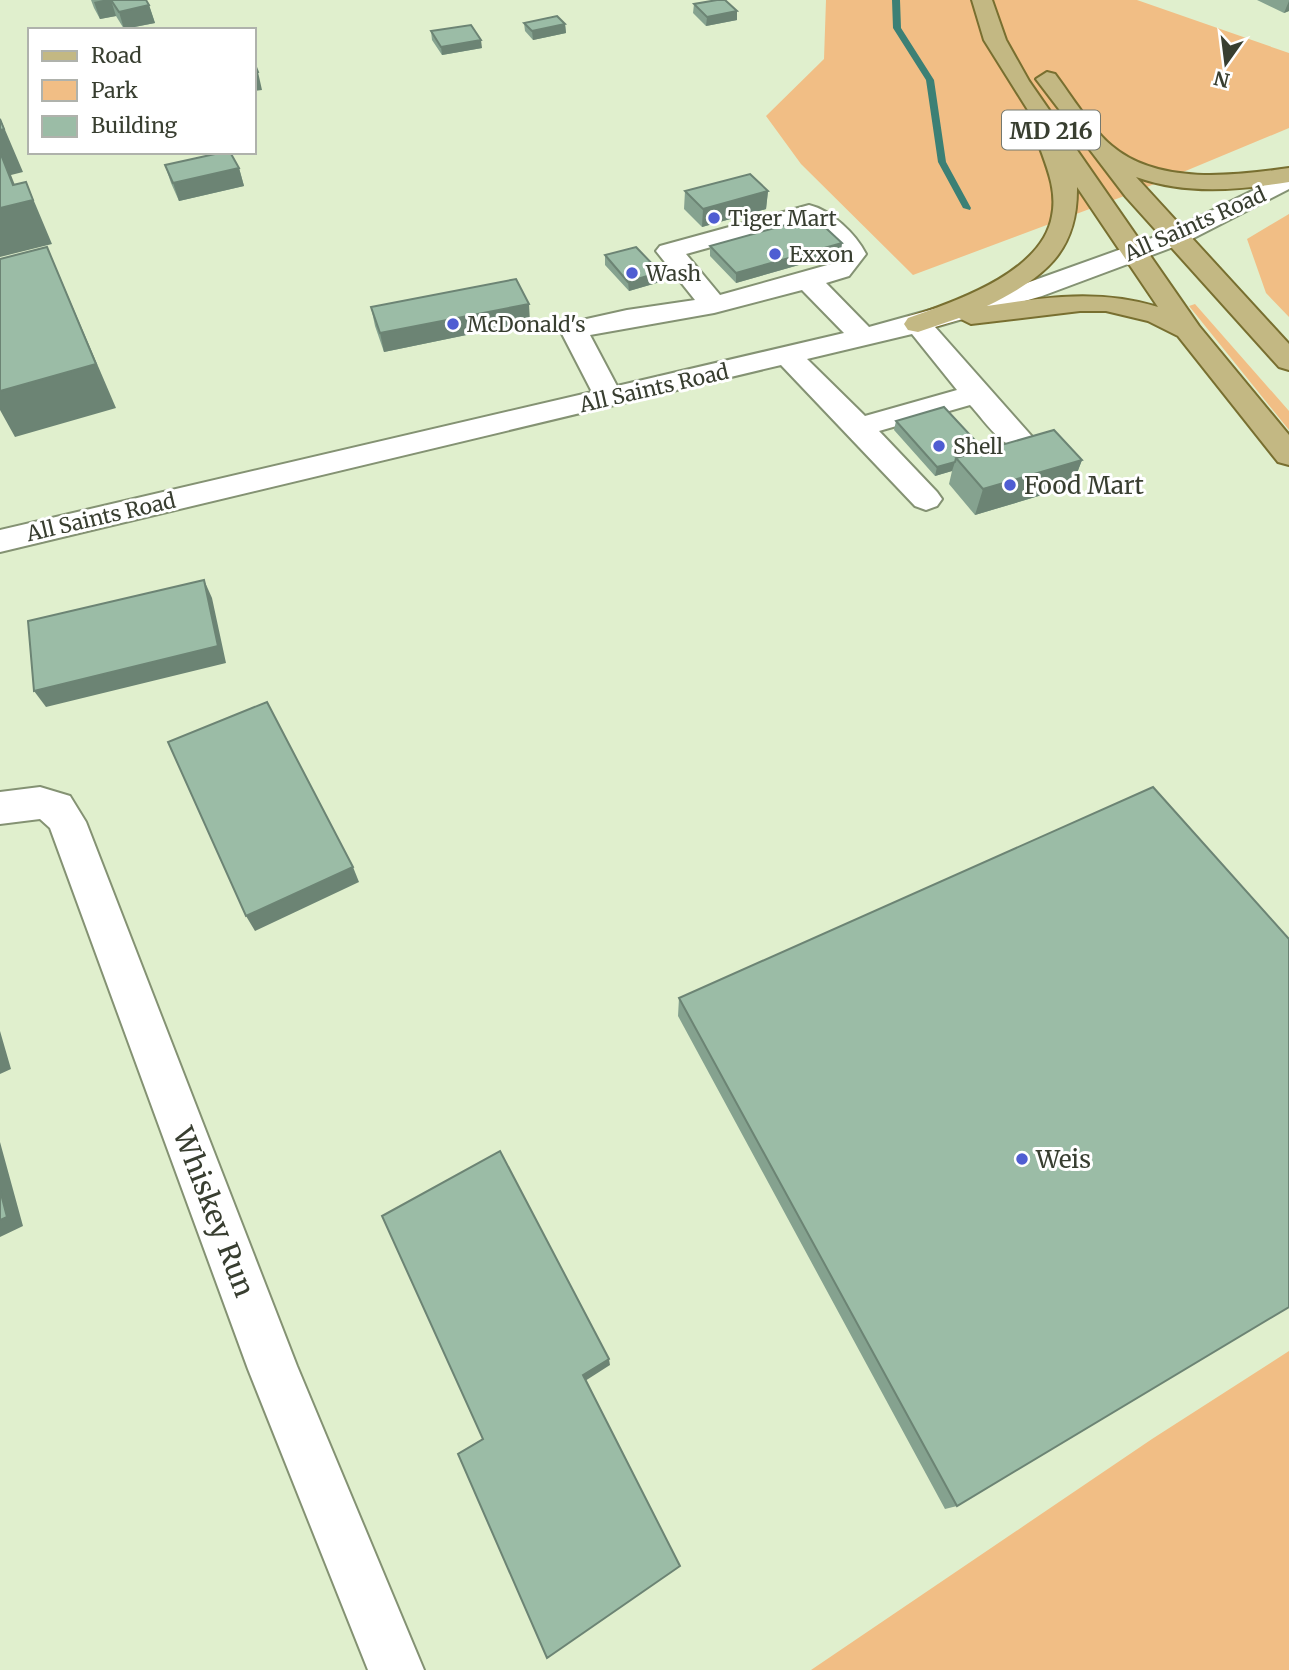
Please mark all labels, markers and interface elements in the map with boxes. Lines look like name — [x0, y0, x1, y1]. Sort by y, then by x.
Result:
legend — [28, 28, 256, 154]
north arrow — [1191, 28, 1261, 98]
text: Road — [91, 42, 142, 69]
text: N — [1212, 66, 1232, 93]
text: Park — [91, 77, 138, 104]
road number: MD 216 — [1002, 111, 1100, 150]
text: Building — [91, 112, 178, 139]
street label: All Saints Road — [1119, 181, 1270, 268]
place label: Tiger Mart — [728, 205, 837, 232]
marker: Tiger Mart — [706, 210, 722, 226]
place label: Exxon — [789, 241, 854, 268]
marker: Exxon — [767, 246, 783, 262]
place label: Wash — [645, 260, 701, 287]
marker: Wash — [624, 265, 640, 281]
place label: McDonald's — [467, 311, 586, 338]
marker: McDonald's — [445, 316, 461, 332]
street label: All Saints Road — [576, 358, 732, 418]
place label: Shell — [953, 433, 1004, 460]
marker: Shell — [931, 438, 947, 454]
place label: Food Mart — [1024, 470, 1145, 501]
marker: Food Mart — [1002, 477, 1018, 493]
street label: All Saints Road — [23, 487, 179, 547]
street label: Whiskey Run — [165, 1121, 263, 1302]
place label: Weis — [1035, 1144, 1091, 1175]
marker: Weis — [1014, 1151, 1030, 1167]

